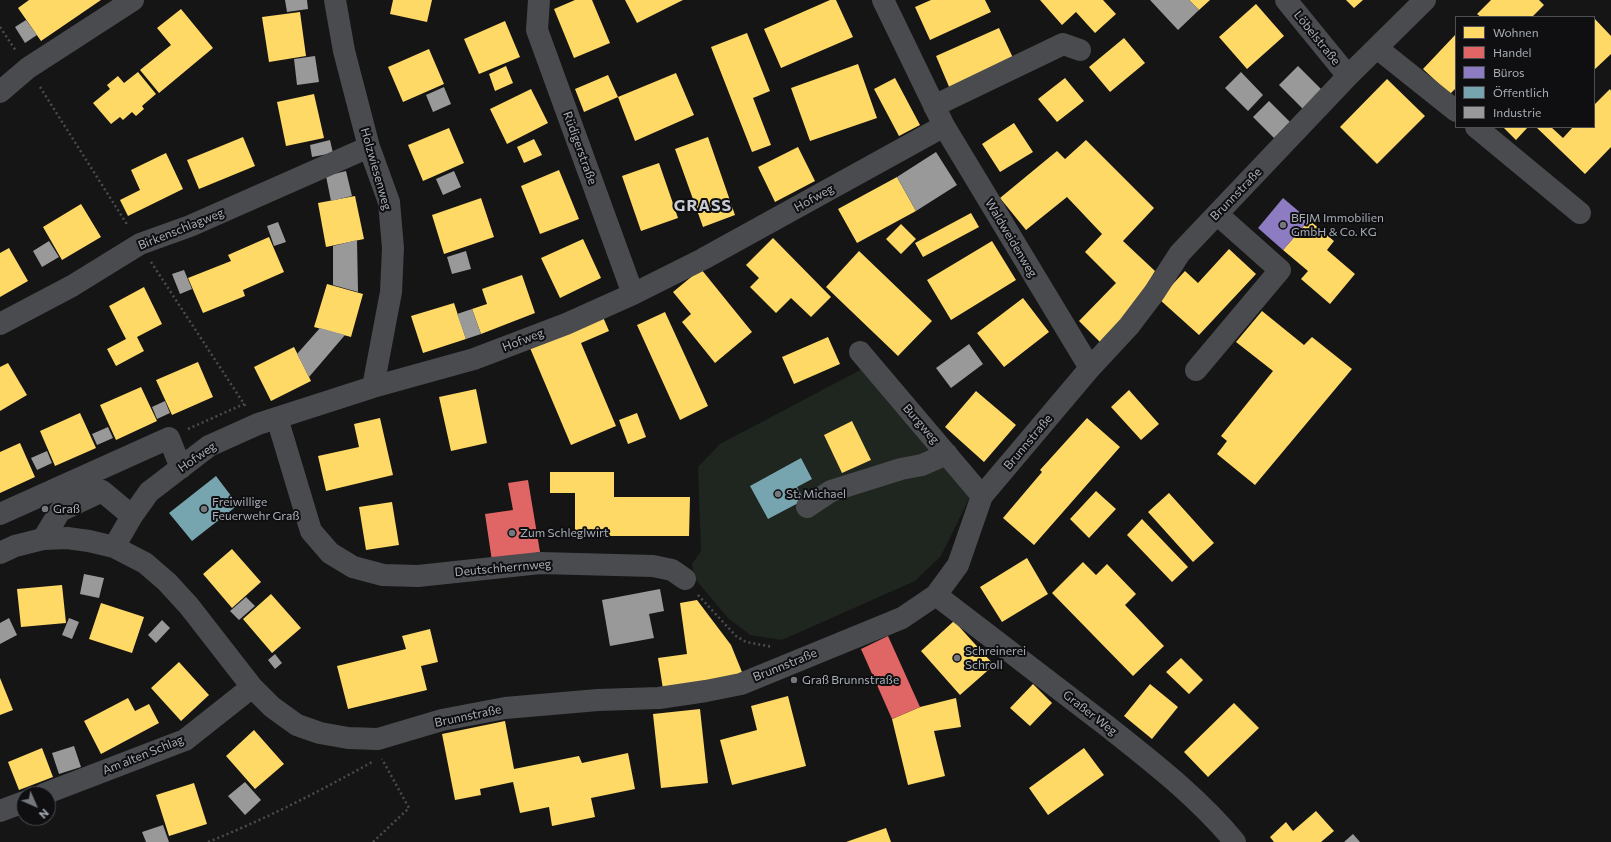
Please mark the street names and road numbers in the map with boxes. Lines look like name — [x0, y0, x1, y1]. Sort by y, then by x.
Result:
street label: Löbelstraße — [1291, 8, 1343, 68]
street label: Rüdigerstraße — [560, 109, 600, 187]
street label: Holzwiesenweg — [357, 126, 395, 212]
street label: Brunnstraße — [1207, 165, 1265, 223]
street label: Hofweg — [792, 181, 836, 215]
street label: Waldweidenweg — [982, 196, 1040, 280]
street label: Birkenschlagweg — [136, 205, 226, 253]
street label: Hofweg — [500, 326, 546, 354]
street label: Burgweg — [900, 401, 942, 447]
street label: Brunnstraße — [1001, 411, 1055, 473]
street label: Hofweg — [175, 439, 219, 475]
street label: Deutschherrnweg — [454, 557, 552, 579]
street label: Brunnstraße — [751, 646, 819, 684]
street label: Graßer Weg — [1060, 687, 1120, 739]
street label: Brunnstraße — [433, 702, 503, 730]
street label: Am alten Schlag — [100, 732, 186, 778]

